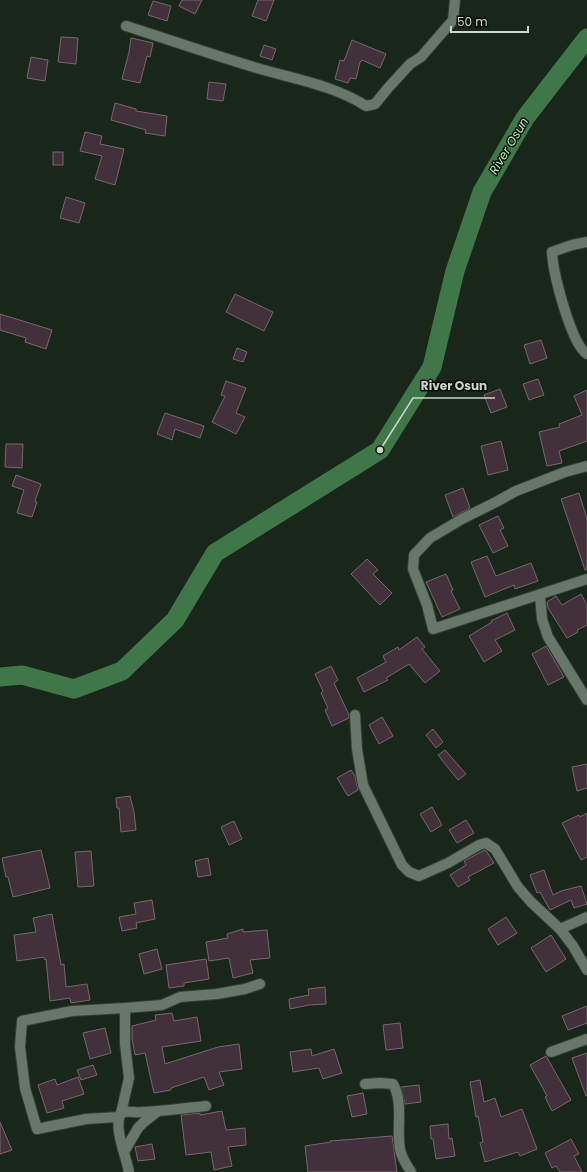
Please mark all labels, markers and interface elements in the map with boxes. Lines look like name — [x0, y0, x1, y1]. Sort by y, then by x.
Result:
scale bar — [451, 8, 528, 34]
text: 50 m — [457, 13, 488, 30]
water label: River Osun — [485, 114, 532, 177]
callout: River Osun — [413, 374, 495, 398]
text: River Osun — [421, 377, 487, 394]

